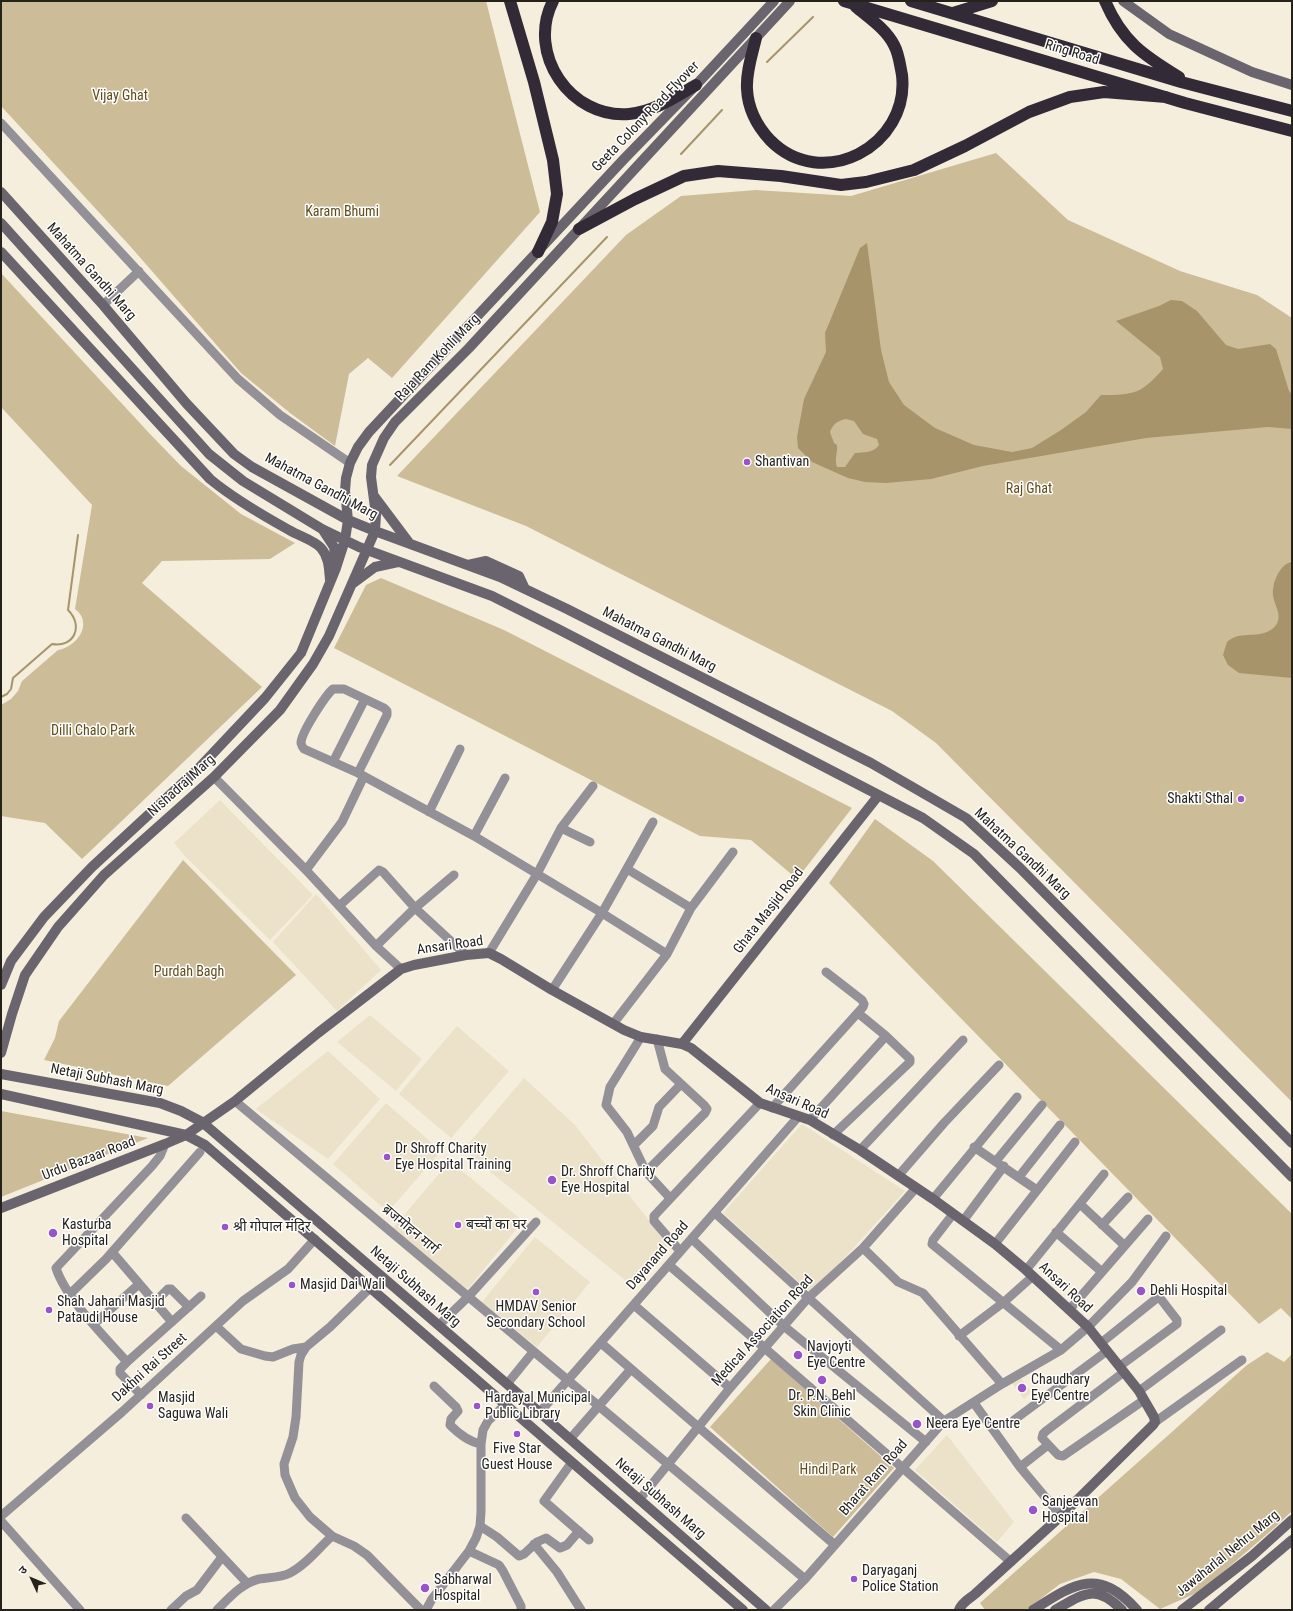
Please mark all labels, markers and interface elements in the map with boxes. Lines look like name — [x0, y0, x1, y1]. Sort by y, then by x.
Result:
street label: Ring Road — [1043, 37, 1101, 69]
street label: Geeta Colony Road Flyover — [589, 58, 703, 176]
park label: Vijay Ghat — [92, 88, 148, 104]
park label: Karam Bhumi — [305, 204, 379, 220]
street label: Mahatma Gandhi Marg — [43, 220, 139, 324]
street label: Raja Ram Kohli Marg — [392, 311, 484, 405]
street label: Mahatma Gandhi Marg — [262, 450, 380, 524]
place label: Shantivan — [755, 454, 809, 470]
marker: Shantivan — [742, 457, 752, 467]
park label: Raj Ghat — [1006, 481, 1052, 497]
street label: Mahatma Gandhi Marg — [599, 604, 719, 676]
park label: Dilli Chalo Park — [51, 723, 135, 739]
street label: Nishadraj Marg — [145, 752, 219, 820]
place label: Shakti Sthal — [1167, 791, 1233, 807]
marker: Shakti Sthal — [1236, 794, 1246, 804]
street label: Mahatma Gandhi Marg — [970, 805, 1074, 903]
street label: Ghata Masjid Road — [730, 865, 808, 957]
street label: Ansari Road — [416, 933, 484, 959]
park label: Purdah Bagh — [154, 964, 224, 980]
street label: Netaji Subhash Marg — [49, 1061, 165, 1099]
street label: Ansari Road — [763, 1081, 831, 1123]
street label: Urdu Bazaar Road — [40, 1134, 138, 1184]
place label: Dr Shroff Charity Eye Hospital Training — [395, 1141, 511, 1174]
marker: Dr Shroff Charity Eye Hospital Training — [382, 1152, 392, 1162]
place label: Dr. Shroff Charity Eye Hospital — [561, 1164, 655, 1196]
marker: Dr. Shroff Charity Eye Hospital — [546, 1174, 558, 1186]
street label: ब्रजमोहन मार्ग — [378, 1201, 442, 1259]
place label: Kasturba Hospital — [62, 1217, 112, 1250]
place label: बच्चों का घर — [466, 1217, 527, 1233]
street label: Dayanand Road — [624, 1218, 692, 1294]
place label: श्री गोपाल मंदिर — [233, 1219, 311, 1235]
marker: बच्चों का घर — [453, 1220, 463, 1230]
marker: श्री गोपाल मंदिर — [220, 1222, 230, 1232]
marker: Kasturba Hospital — [47, 1227, 59, 1239]
street label: Netaji Subhash Marg — [366, 1243, 464, 1331]
street label: Ansari Road — [1035, 1259, 1095, 1317]
street label: Medical Association Road — [709, 1272, 817, 1390]
place label: Masjid Dai Wali — [300, 1277, 385, 1293]
marker: Masjid Dai Wali — [287, 1280, 297, 1290]
place label: Dehli Hospital — [1150, 1283, 1227, 1299]
marker: Dehli Hospital — [1135, 1285, 1147, 1297]
marker: HMDAV Senior Secondary School — [531, 1287, 541, 1297]
place label: Shah Jahani Masjid Pataudi House — [57, 1294, 165, 1326]
place label: HMDAV Senior Secondary School — [487, 1299, 585, 1332]
marker: Shah Jahani Masjid Pataudi House — [44, 1305, 54, 1315]
street label: Dakhni Rai Street — [109, 1330, 191, 1406]
place label: Navjoyti Eye Centre — [807, 1339, 865, 1372]
marker: Navjoyti Eye Centre — [792, 1349, 804, 1361]
place label: Chaudhary Eye Centre — [1031, 1372, 1090, 1404]
marker: Dr. P.N. Behl Skin Clinic — [816, 1374, 828, 1386]
marker: Chaudhary Eye Centre — [1016, 1382, 1028, 1394]
place label: Dr. P.N. Behl Skin Clinic — [788, 1388, 856, 1420]
place label: Masjid Saguwa Wali — [158, 1390, 228, 1422]
place label: Hardayal Municipal Public Library — [485, 1390, 591, 1422]
marker: Masjid Saguwa Wali — [145, 1401, 155, 1411]
marker: Hardayal Municipal Public Library — [472, 1401, 482, 1411]
place label: Neera Eye Centre — [926, 1416, 1020, 1432]
marker: Neera Eye Centre — [911, 1418, 923, 1430]
marker: Five Star Guest House — [512, 1429, 522, 1439]
street label: Bharat Ram Road — [836, 1437, 912, 1519]
place label: Five Star Guest House — [482, 1441, 552, 1474]
street label: Netaji Subhash Marg — [611, 1455, 709, 1543]
park label: Hindi Park — [799, 1462, 857, 1478]
place label: Sanjeevan Hospital — [1042, 1494, 1098, 1526]
marker: Sanjeevan Hospital — [1027, 1504, 1039, 1516]
street label: Jawaharlal Nehru Marg — [1173, 1507, 1283, 1601]
north arrow — [12, 1559, 52, 1599]
text: उ — [16, 1563, 30, 1577]
place label: Daryaganj Police Station — [862, 1563, 939, 1596]
place label: Sabharwal Hospital — [434, 1572, 492, 1604]
marker: Daryaganj Police Station — [849, 1574, 859, 1584]
marker: Sabharwal Hospital — [419, 1582, 431, 1594]

